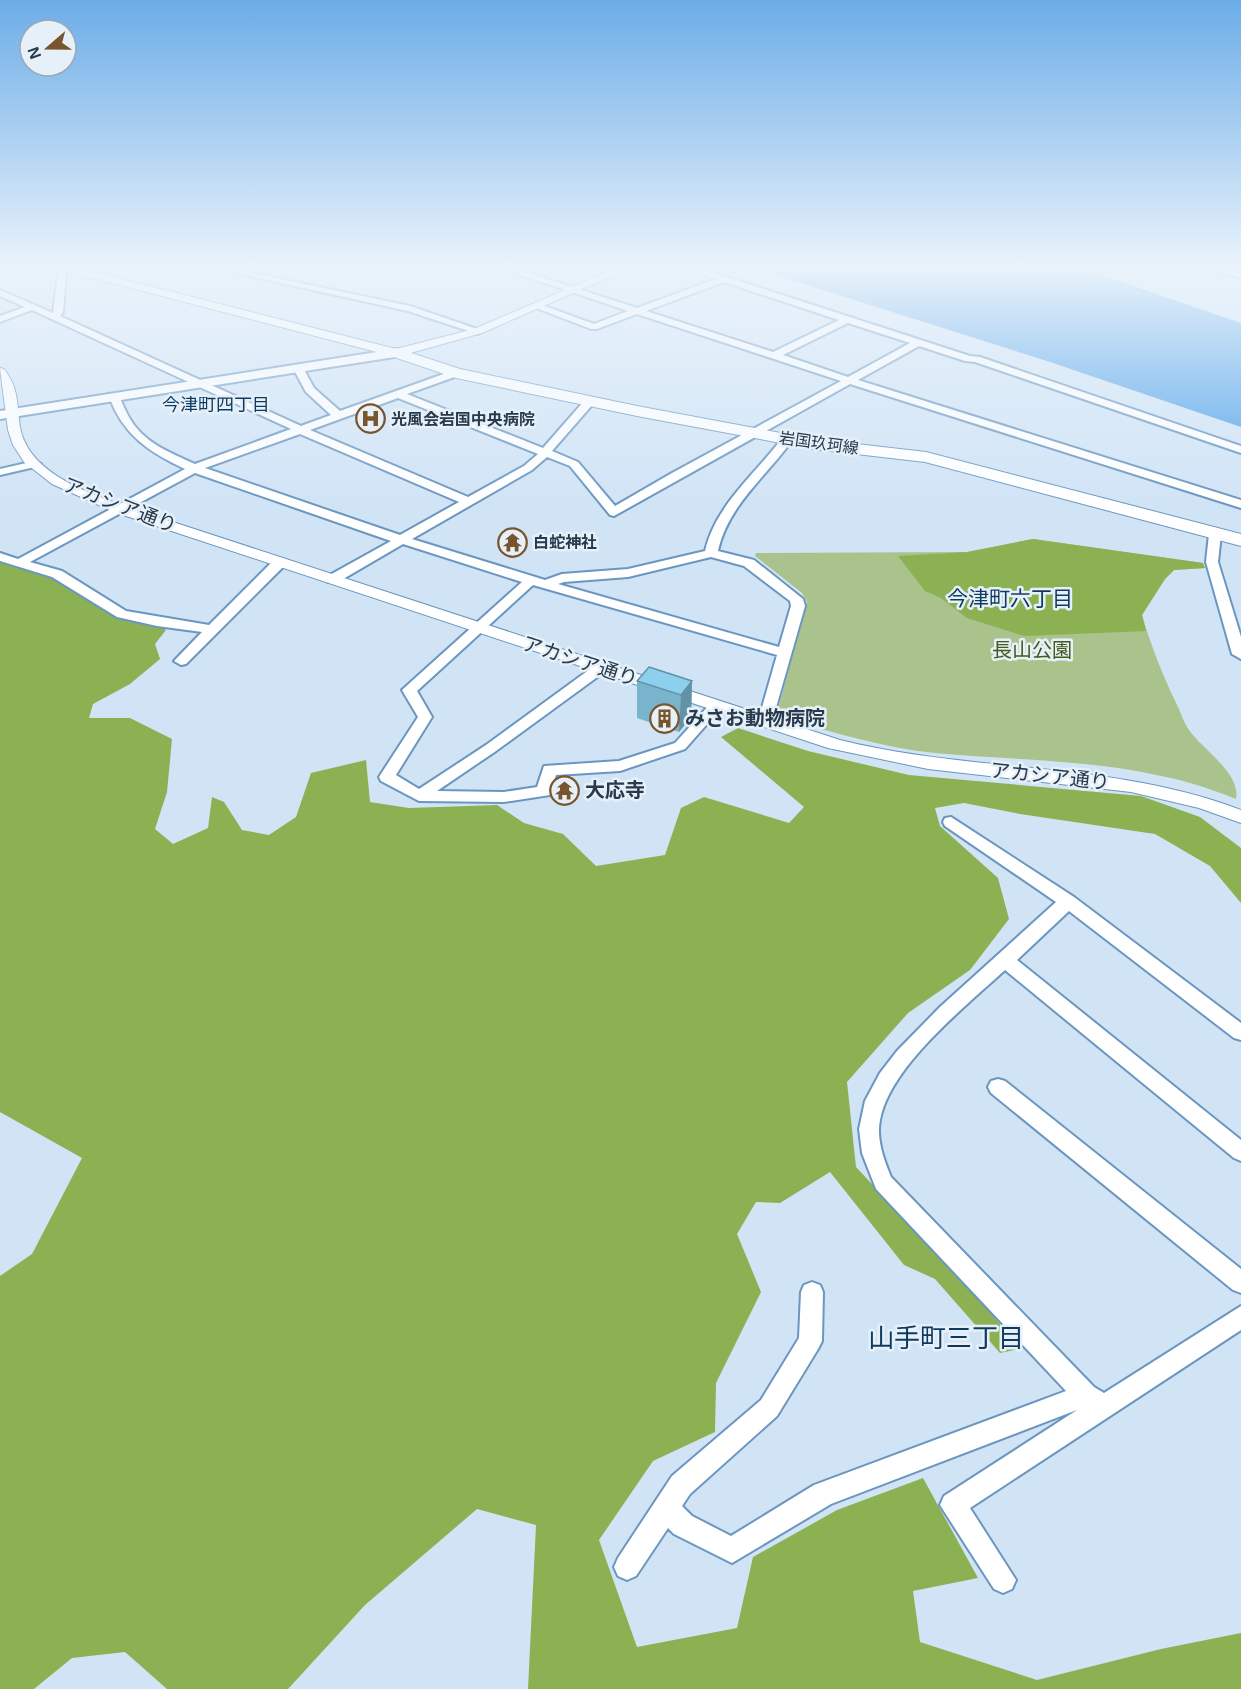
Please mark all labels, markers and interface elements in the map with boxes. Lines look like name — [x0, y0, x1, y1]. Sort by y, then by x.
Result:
north arrow — [18, 18, 78, 78]
text: N — [24, 45, 44, 61]
district label: 今津町四丁目 — [162, 395, 270, 415]
hospital icon: 光風会岩国中央病院 — [354, 403, 386, 435]
place label: 光風会岩国中央病院 — [391, 411, 535, 428]
street label: 岩国玖珂線 — [778, 429, 860, 457]
street label: アカシア通り — [60, 473, 180, 537]
temple icon: 白蛇神社 — [496, 526, 528, 558]
place label: 白蛇神社 — [533, 533, 597, 551]
district label: 今津町六丁目 — [947, 587, 1073, 610]
street label: アカシア通り — [520, 632, 640, 690]
park label: 長山公園 — [992, 639, 1072, 661]
building icon: みさお動物病院 — [648, 702, 680, 734]
place label: みさお動物病院 — [685, 707, 825, 729]
street label: アカシア通り — [989, 759, 1111, 793]
temple icon: 大応寺 — [548, 774, 580, 806]
place label: 大応寺 — [585, 779, 645, 801]
district label: 山手町三丁目 — [868, 1323, 1024, 1353]

